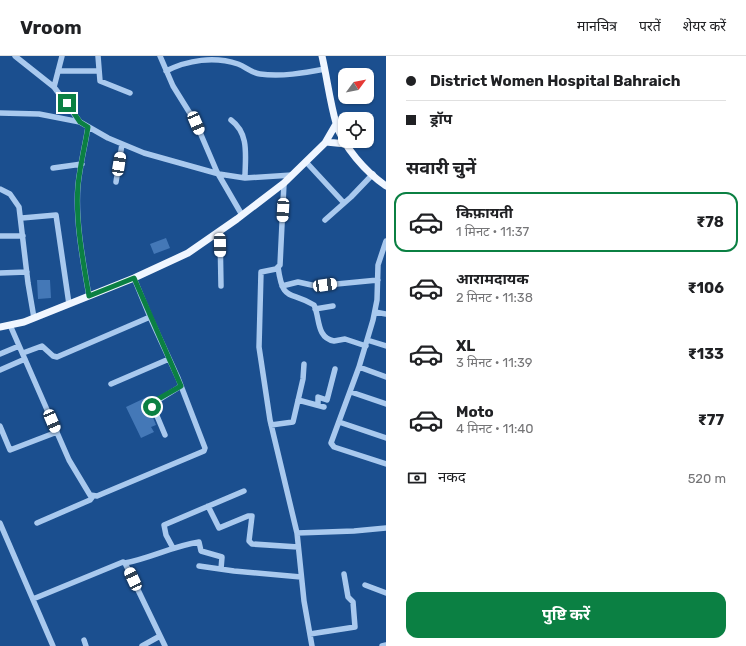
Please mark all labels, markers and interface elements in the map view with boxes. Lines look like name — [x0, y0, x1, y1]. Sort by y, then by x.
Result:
text: Vroom — [20, 16, 82, 39]
text: मानचित्र — [577, 18, 617, 35]
text: परतें — [639, 18, 661, 35]
text: शेयर करें — [683, 18, 726, 35]
north arrow — [338, 68, 374, 104]
map controls — [338, 68, 374, 148]
text: District Women Hospital Bahraich — [430, 72, 681, 90]
route end — [58, 94, 76, 112]
car — [186, 110, 206, 136]
text: ड्रॉप — [430, 110, 452, 128]
button: locate — [338, 112, 374, 148]
car — [111, 151, 127, 177]
text: सवारी चुनें — [406, 157, 476, 179]
car — [276, 198, 290, 222]
icon: car — [408, 204, 444, 240]
text: किफ़ायती — [456, 204, 513, 222]
text: ₹78 — [696, 213, 724, 231]
text: 1 मिनट · 11:37 — [456, 224, 529, 239]
car — [214, 233, 226, 257]
icon: car — [408, 270, 444, 306]
text: आरामदायक — [456, 270, 529, 288]
car — [312, 277, 338, 293]
text: ₹106 — [688, 279, 724, 297]
text: 2 मिनट · 11:38 — [456, 290, 533, 305]
icon: car — [408, 336, 444, 372]
text: XL — [456, 337, 475, 355]
text: ₹133 — [688, 345, 724, 363]
text: 3 मिनट · 11:39 — [456, 355, 533, 370]
route start — [143, 398, 161, 416]
icon: car — [408, 402, 444, 438]
text: Moto — [456, 403, 494, 421]
car — [42, 408, 62, 434]
text: ₹77 — [698, 411, 724, 429]
text: 4 मिनट · 11:40 — [456, 421, 534, 436]
icon: cash — [406, 467, 428, 489]
text: नकद — [438, 468, 466, 486]
text: 520 m — [688, 471, 726, 486]
car — [122, 566, 144, 592]
button: पुष्टि करें — [406, 592, 726, 638]

